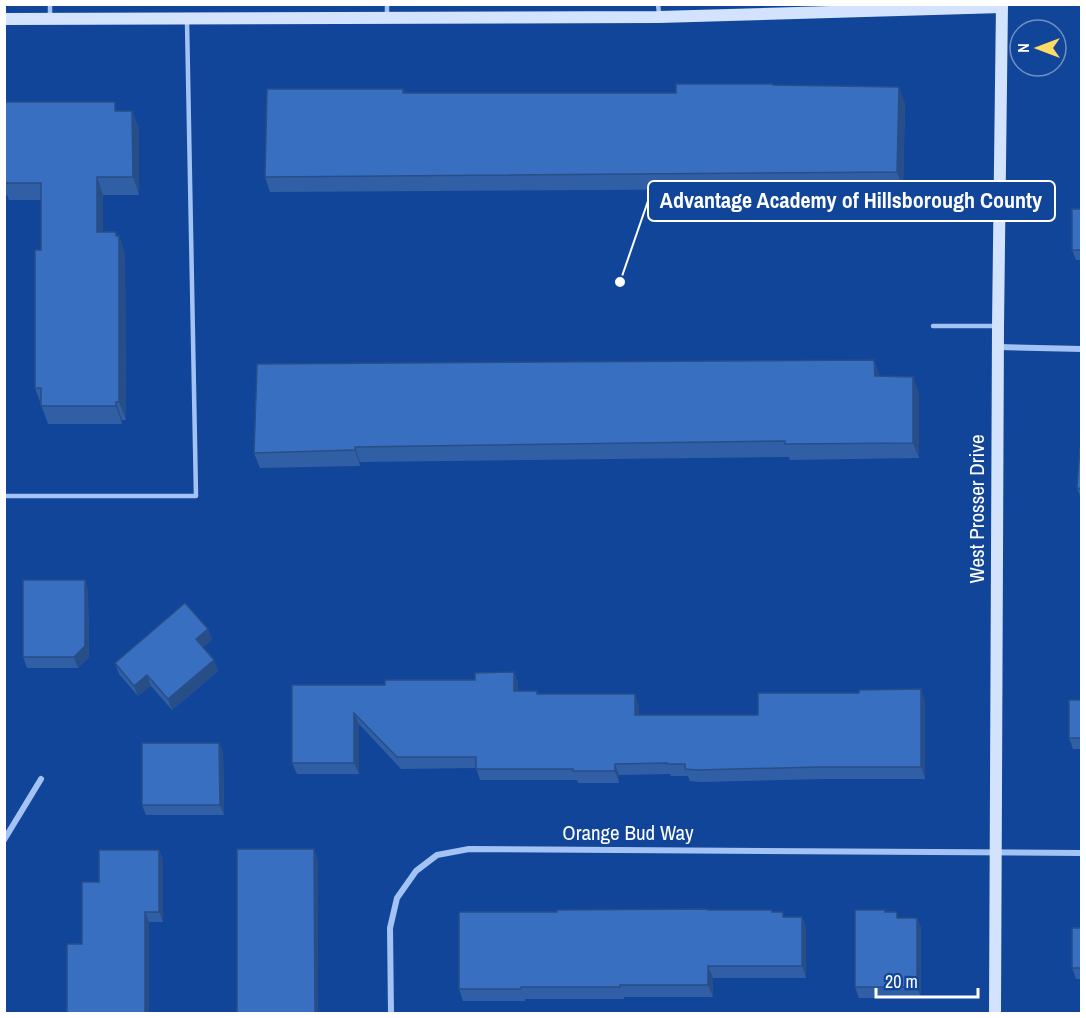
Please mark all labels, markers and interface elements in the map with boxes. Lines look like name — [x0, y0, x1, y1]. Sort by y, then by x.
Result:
north arrow — [1008, 18, 1068, 78]
text: N — [1012, 43, 1034, 53]
callout: Advantage Academy of Hillsborough County — [648, 181, 1055, 221]
text: Advantage Academy of Hillsborough County — [660, 185, 1042, 215]
street label: West Prosser Drive — [962, 435, 991, 583]
street label: Orange Bud Way — [562, 818, 694, 847]
scale bar — [876, 961, 978, 999]
text: 20 m — [885, 969, 918, 994]

